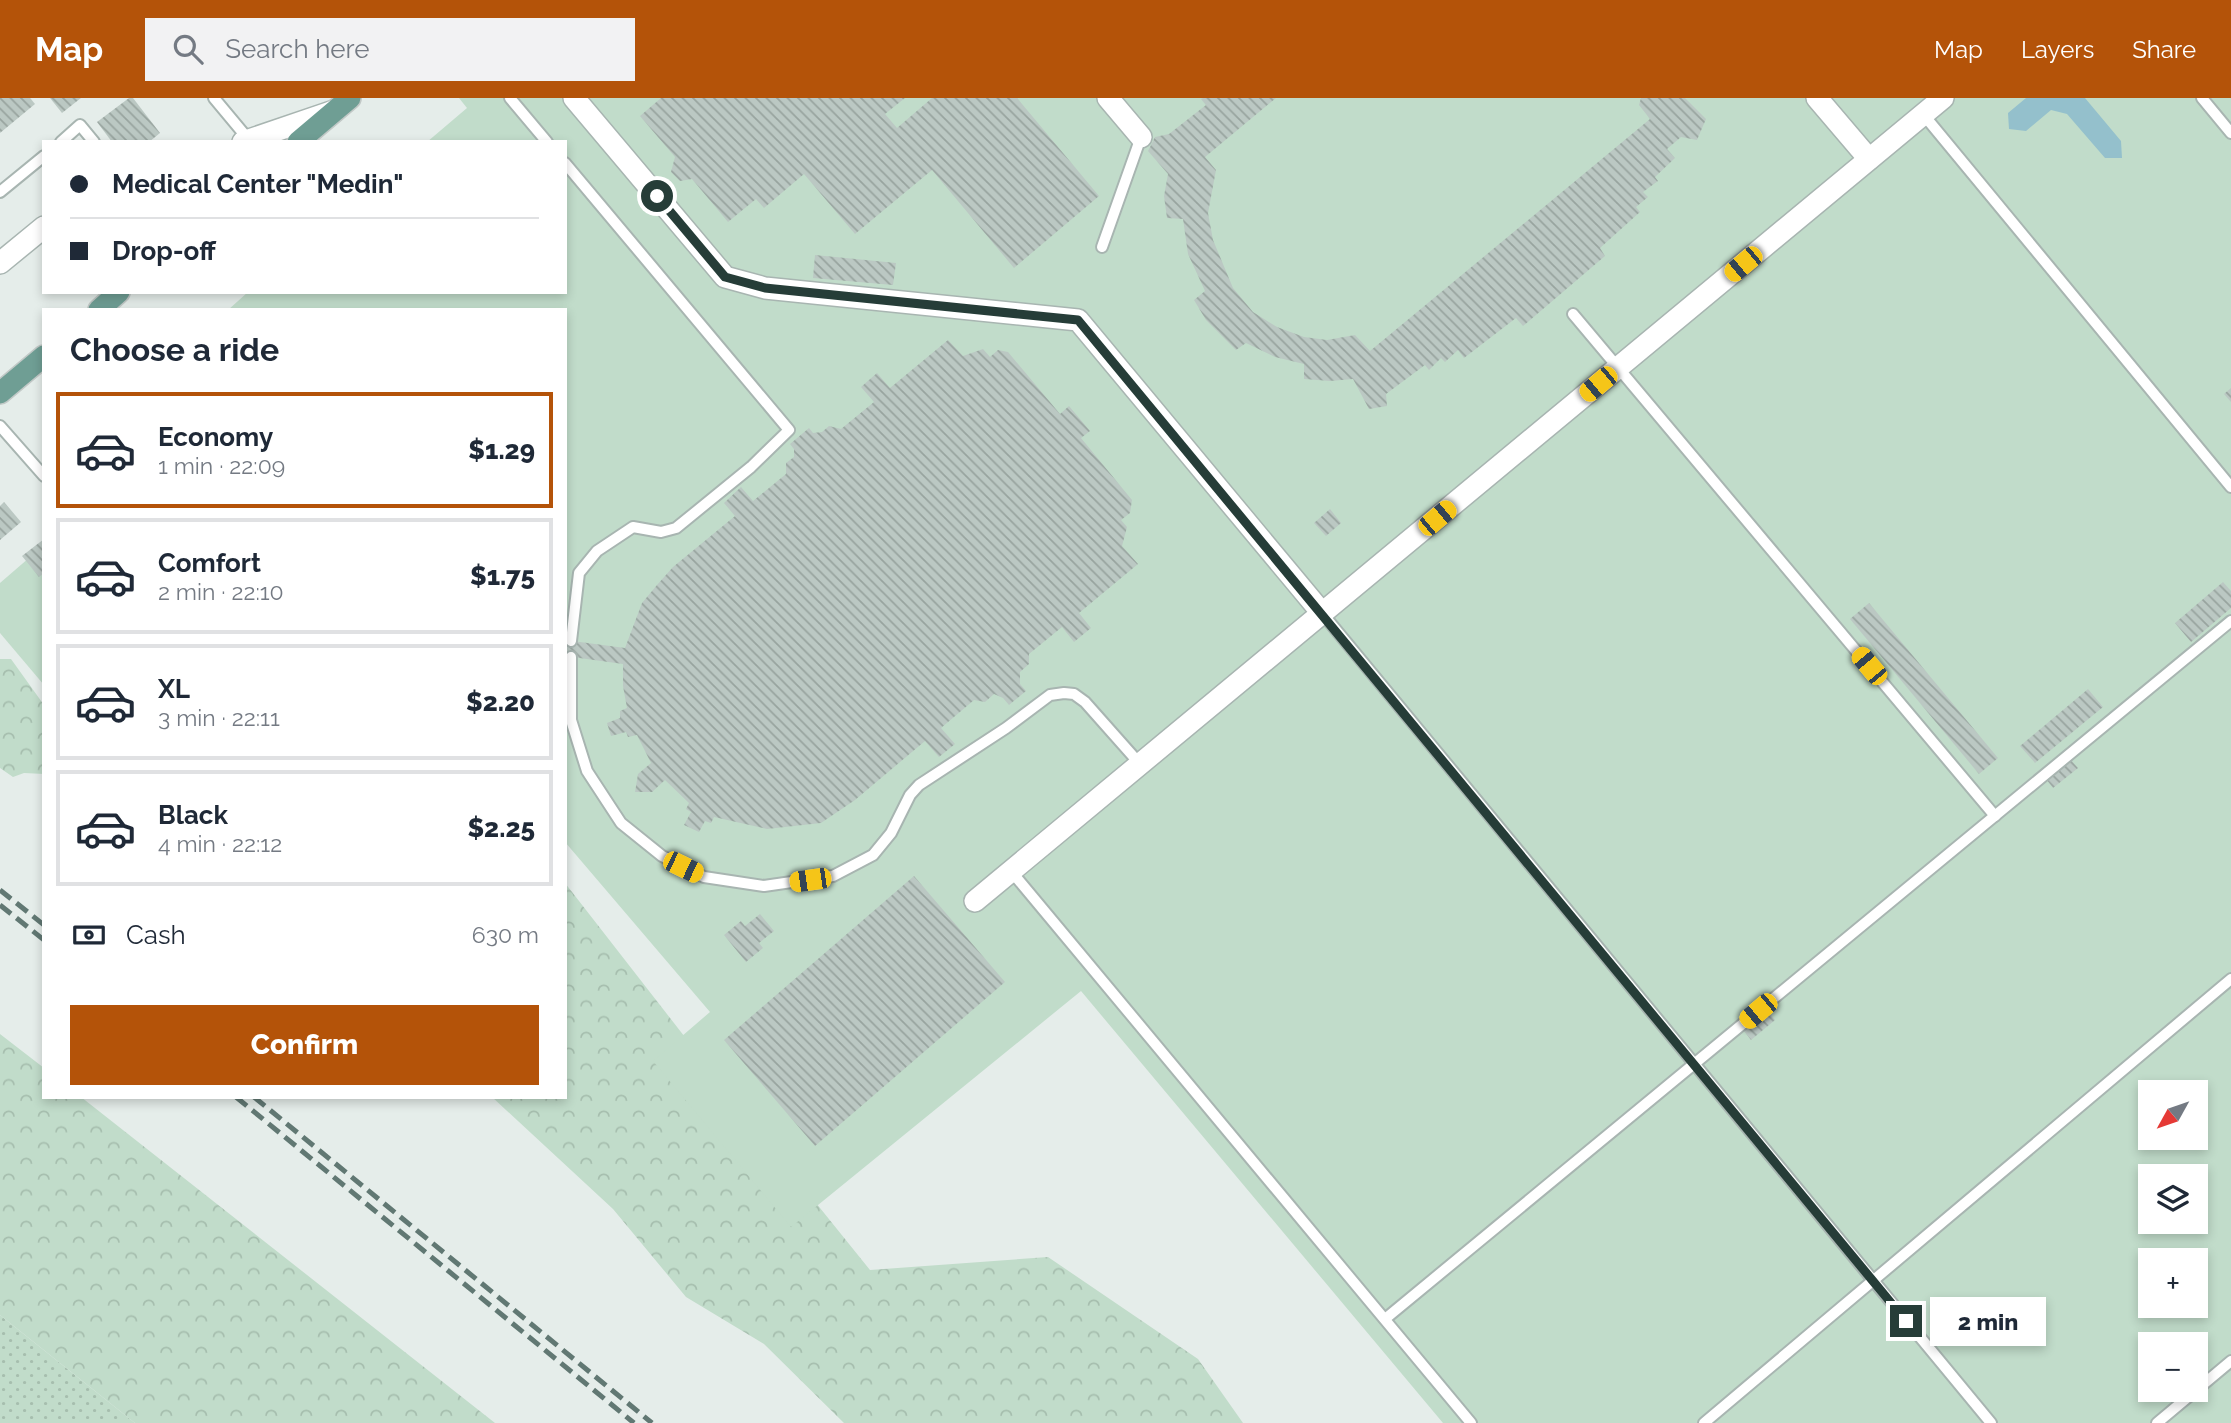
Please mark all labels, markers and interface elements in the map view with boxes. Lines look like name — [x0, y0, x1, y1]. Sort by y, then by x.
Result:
search box — [145, 18, 635, 81]
text: Map — [35, 30, 103, 69]
icon: search — [169, 30, 207, 68]
text: Search here — [225, 34, 370, 64]
text: Map — [1934, 35, 1983, 64]
text: Layers — [2021, 35, 2094, 64]
text: Share — [2132, 35, 2196, 64]
text: Medical Center "Medin" — [112, 169, 403, 199]
route start — [641, 180, 673, 212]
text: Drop-off — [112, 236, 216, 266]
car — [1721, 242, 1766, 286]
text: Choose a ride — [70, 331, 279, 368]
car — [1576, 362, 1621, 406]
icon: car — [74, 419, 137, 482]
text: Economy — [158, 422, 273, 452]
text: $1.29 — [468, 435, 535, 465]
text: 1 min · 22:09 — [158, 452, 285, 479]
car — [1415, 496, 1460, 540]
icon: car — [74, 545, 137, 608]
text: Comfort — [158, 548, 261, 578]
text: $1.75 — [470, 561, 535, 591]
text: 2 min · 22:10 — [158, 578, 284, 605]
car — [1848, 643, 1891, 689]
icon: car — [74, 671, 137, 734]
text: XL — [158, 674, 190, 704]
text: $2.20 — [466, 687, 535, 717]
text: 3 min · 22:11 — [158, 704, 280, 731]
icon: car — [74, 797, 137, 860]
text: Black — [158, 800, 228, 830]
text: $2.25 — [467, 813, 535, 843]
text: 4 min · 22:12 — [158, 830, 282, 857]
car — [660, 848, 707, 886]
car — [788, 867, 833, 893]
icon: cash — [70, 916, 108, 954]
text: Cash — [126, 920, 186, 950]
text: 630 m — [472, 921, 539, 948]
car — [1736, 989, 1781, 1033]
button: Confirm — [70, 1005, 539, 1085]
north arrow — [2138, 1080, 2208, 1150]
map controls — [2138, 1080, 2208, 1402]
button: layers — [2138, 1164, 2208, 1234]
button: + — [2138, 1248, 2208, 1318]
callout: 2 min — [1930, 1296, 2046, 1346]
route end — [1890, 1305, 1922, 1337]
text: 2 min — [1958, 1308, 2018, 1335]
button: − — [2138, 1332, 2208, 1402]

